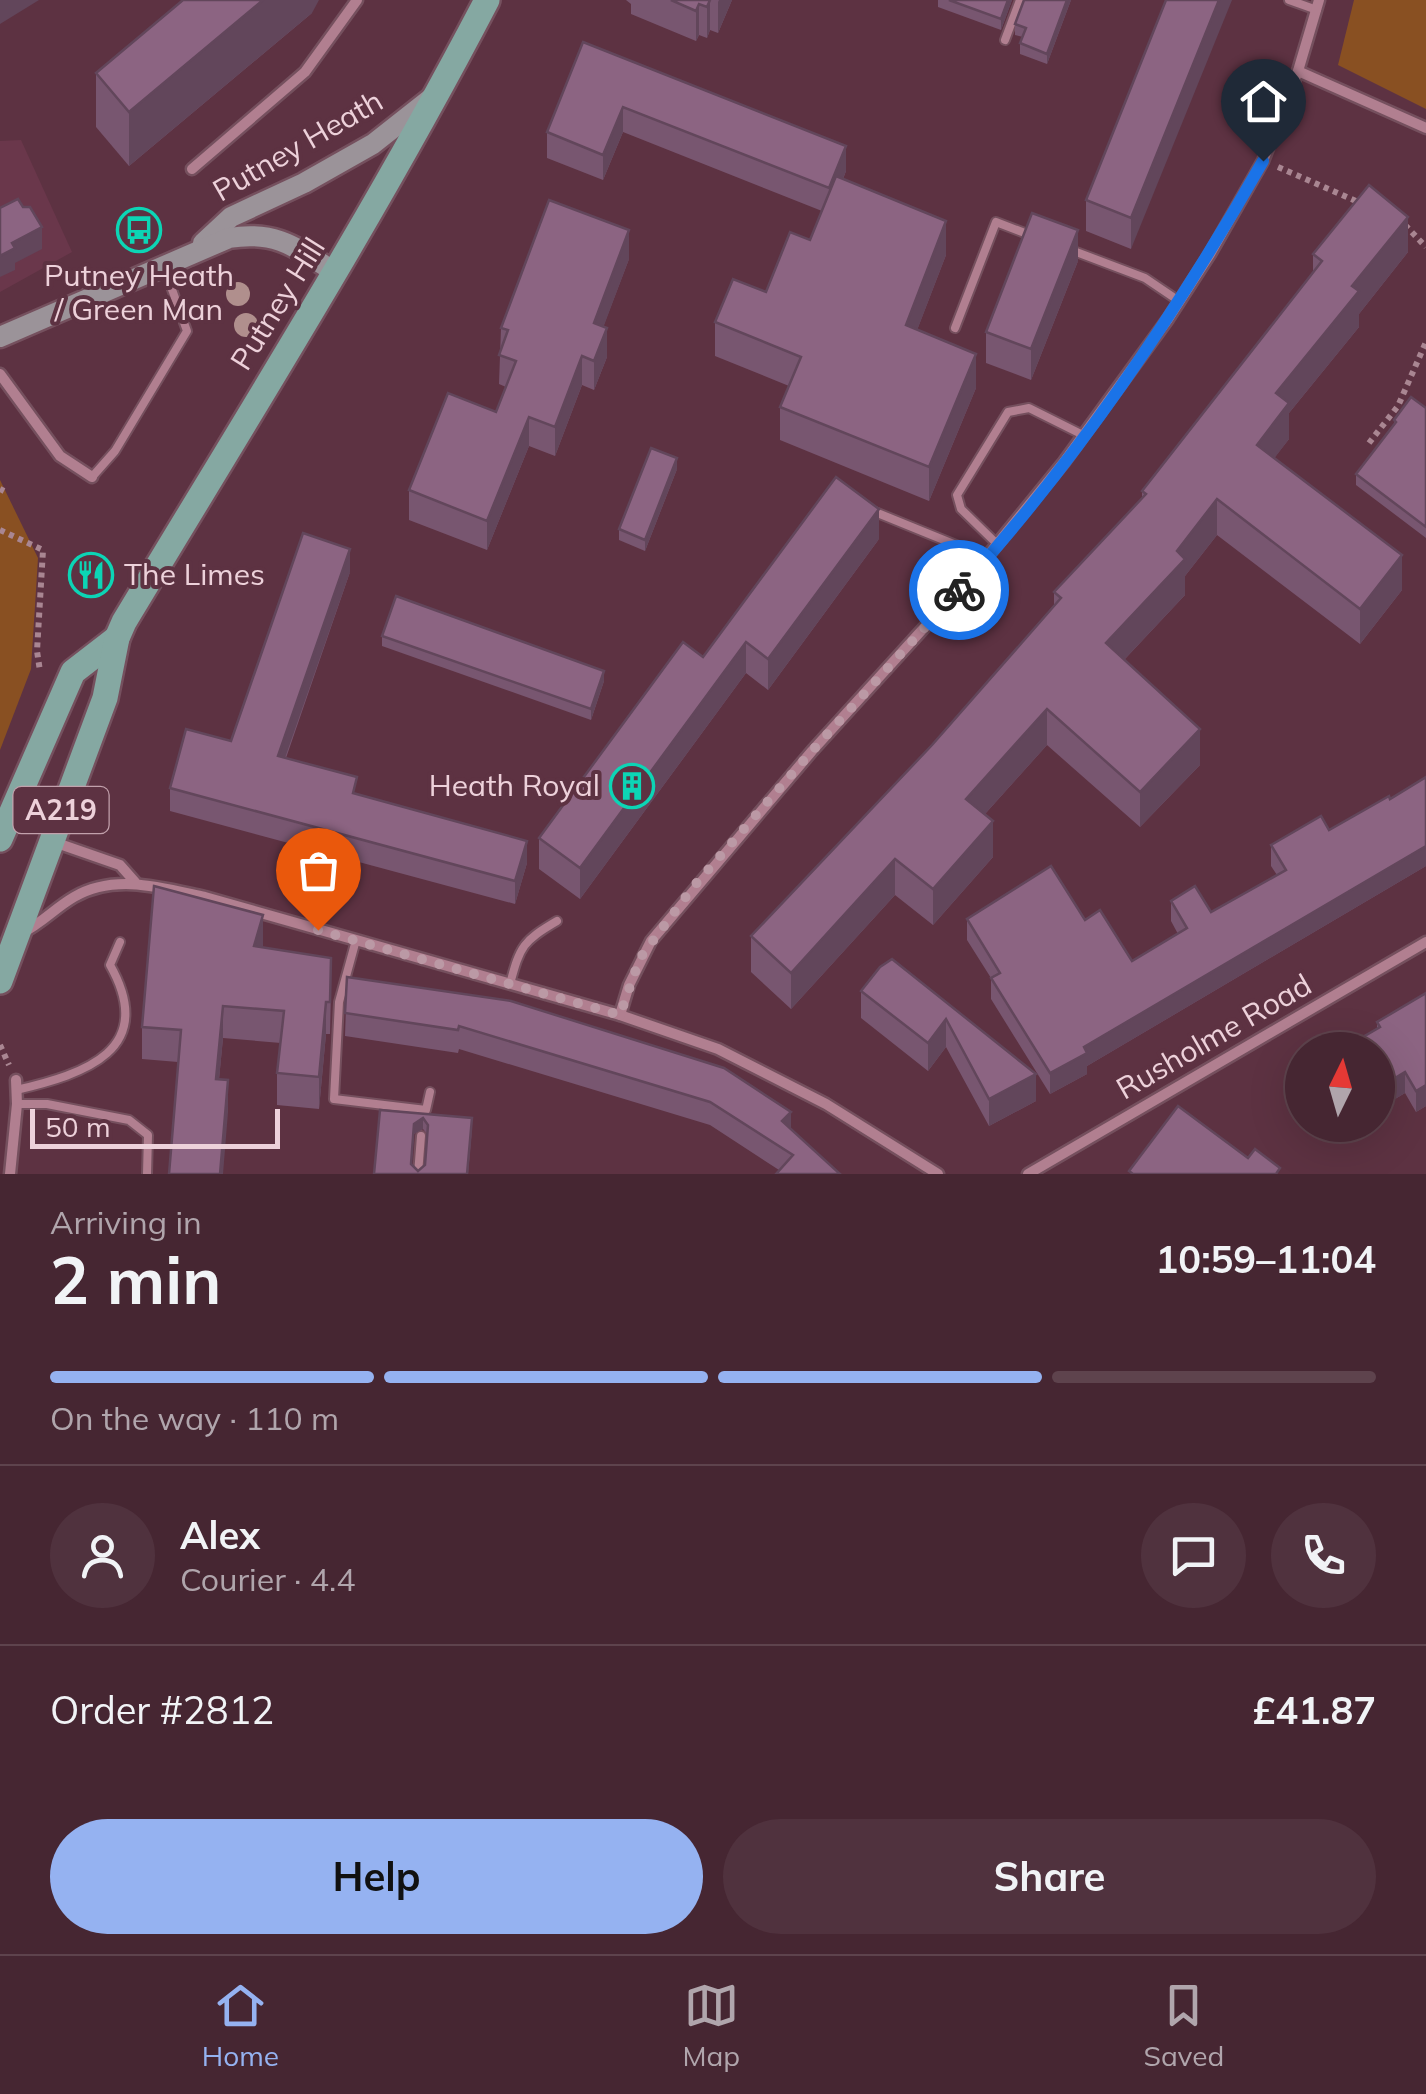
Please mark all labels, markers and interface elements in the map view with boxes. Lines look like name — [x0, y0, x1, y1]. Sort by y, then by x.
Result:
pin — [1221, 59, 1306, 162]
icon: home — [1236, 74, 1291, 129]
street label: Putney Heath — [206, 81, 389, 209]
bus stop icon: Putney Heath / Green Man — [116, 207, 162, 253]
street label: Putney Hill — [222, 230, 333, 377]
place label: Putney Heath / Green Man — [44, 256, 234, 328]
courier — [909, 540, 1009, 640]
restaurant icon: The Limes — [68, 552, 114, 598]
place label: The Limes — [124, 555, 265, 593]
icon: bike — [932, 563, 987, 618]
building icon: Heath Royal — [609, 763, 655, 809]
place label: Heath Royal — [429, 766, 600, 804]
road number: A219 — [13, 787, 108, 833]
pin — [276, 828, 361, 931]
icon: bag — [291, 843, 346, 898]
street label: Rusholme Road — [1109, 965, 1318, 1107]
north arrow — [1285, 1032, 1395, 1142]
map controls — [1285, 1032, 1395, 1142]
scale bar — [30, 1104, 280, 1148]
text: 50 m — [45, 1109, 111, 1144]
text: Arriving in — [50, 1202, 202, 1242]
text: 10:59–11:04 — [1156, 1235, 1376, 1283]
text: 2 min — [50, 1239, 221, 1320]
text: On the way · 110 m — [50, 1398, 339, 1438]
button: person — [50, 1503, 155, 1608]
button: chat — [1141, 1503, 1246, 1608]
button: phone — [1271, 1503, 1376, 1608]
text: Alex — [180, 1511, 260, 1559]
text: Courier · 4.4 — [180, 1559, 356, 1599]
text: Order #2812 — [50, 1686, 274, 1734]
text: £41.87 — [1253, 1686, 1376, 1734]
button: Help — [50, 1819, 703, 1934]
button: Share — [723, 1819, 1376, 1934]
tab: Home — [202, 1978, 279, 2073]
tab: Map — [682, 1978, 740, 2073]
tab: Saved — [1143, 1978, 1224, 2073]

